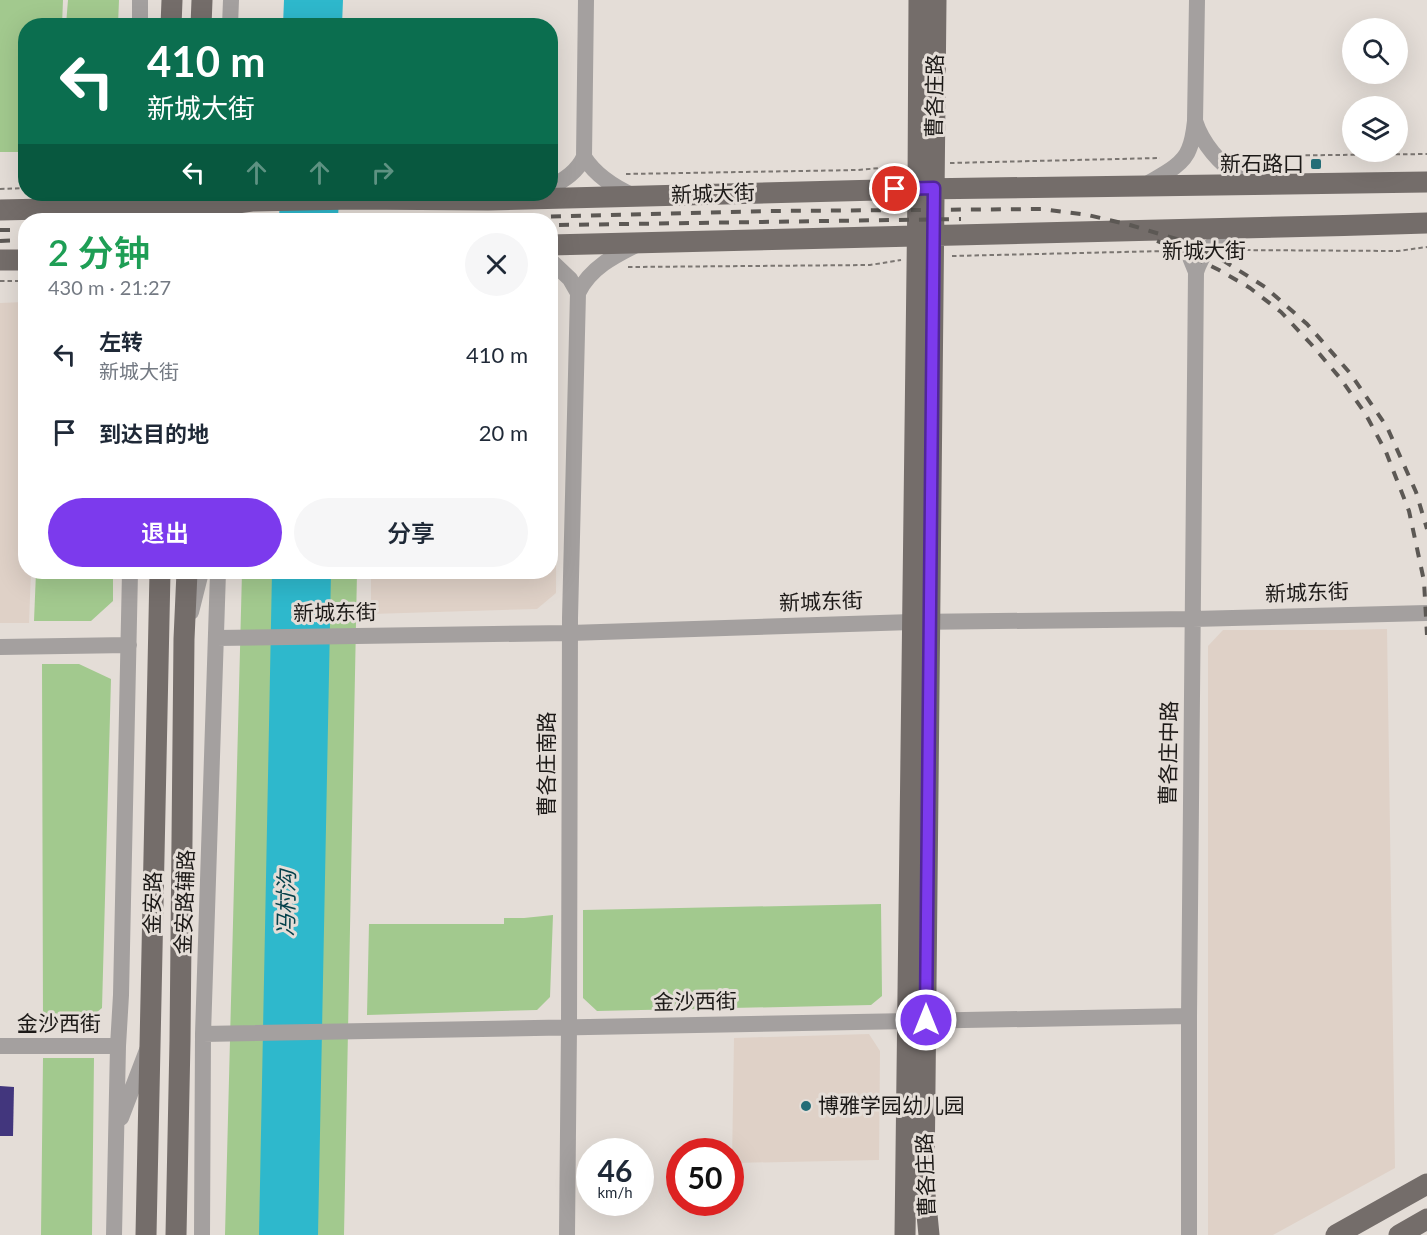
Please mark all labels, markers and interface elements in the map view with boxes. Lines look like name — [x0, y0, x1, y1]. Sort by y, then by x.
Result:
map controls — [1342, 18, 1408, 162]
button: search — [1342, 18, 1408, 84]
text: 410 m — [147, 36, 265, 86]
icon: left — [48, 42, 126, 120]
street label: 曹各庄路 — [920, 54, 947, 138]
text: 新城大街 — [147, 91, 255, 124]
button: layers — [1342, 96, 1408, 162]
place label: 新石路口 — [1220, 150, 1304, 175]
icon: left — [177, 156, 210, 189]
icon: ahead — [240, 156, 273, 189]
icon: ahead — [303, 156, 336, 189]
icon: right — [366, 156, 399, 189]
marker: 新石路口 — [1309, 157, 1323, 171]
pin — [869, 163, 920, 214]
icon: arrive — [878, 172, 911, 205]
street label: 新城大街 — [671, 179, 755, 206]
text: 2 分钟 — [48, 230, 150, 274]
button: close — [465, 233, 528, 296]
street label: 新城大街 — [1162, 237, 1246, 262]
text: 430 m · 21:27 — [48, 275, 171, 299]
text: 左转 — [99, 328, 143, 355]
icon: left — [48, 338, 81, 371]
text: 410 m — [466, 341, 528, 368]
text: 新城大街 — [99, 359, 179, 383]
icon: arrive — [48, 416, 81, 449]
text: 20 m — [479, 419, 528, 446]
text: 到达目的地 — [99, 420, 209, 447]
button: 退出 — [48, 498, 282, 567]
button: 分享 — [294, 498, 528, 567]
street label: 新城东街 — [1265, 578, 1349, 605]
street label: 新城东街 — [779, 587, 863, 614]
street label: 新城东街 — [293, 598, 377, 625]
street label: 曹各庄中路 — [1154, 700, 1181, 806]
street label: 曹各庄南路 — [533, 712, 558, 817]
street label: 金安路辅路 — [169, 849, 198, 955]
water label: 冯村沟 — [271, 868, 300, 936]
street label: 金安路 — [138, 871, 165, 935]
street label: 金沙西街 — [653, 987, 737, 1014]
position arrow — [894, 988, 958, 1052]
street label: 金沙西街 — [17, 1010, 101, 1035]
place label: 博雅学园幼儿园 — [818, 1092, 965, 1117]
marker: 博雅学园幼儿园 — [799, 1099, 813, 1113]
street label: 曹各庄路 — [911, 1133, 938, 1217]
speed limit sign: 50 — [666, 1138, 744, 1216]
text: 46 — [598, 1152, 632, 1188]
text: km/h — [597, 1183, 633, 1201]

